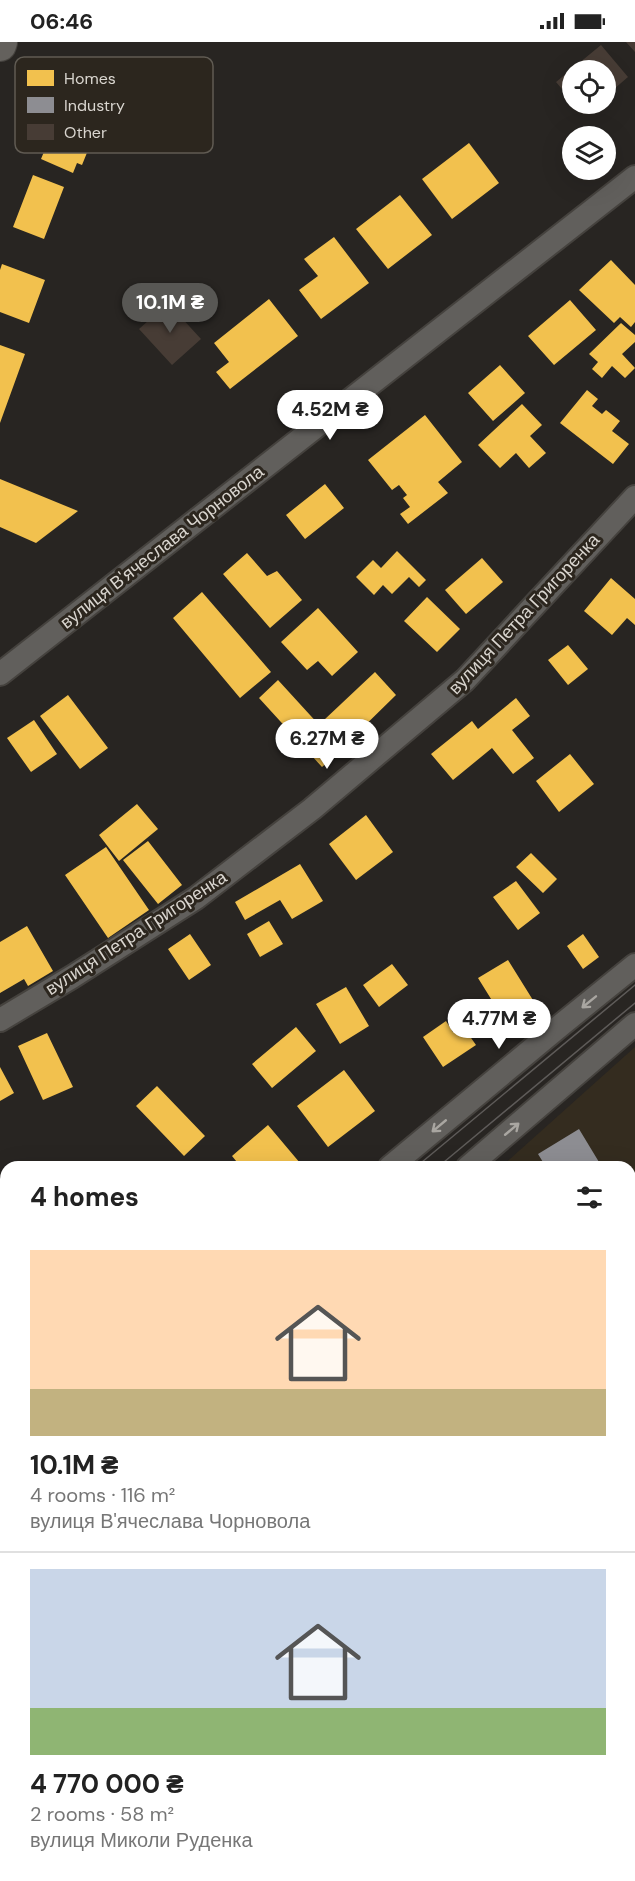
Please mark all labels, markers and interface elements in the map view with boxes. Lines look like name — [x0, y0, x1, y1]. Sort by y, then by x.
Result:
text: 06:46 — [30, 7, 93, 36]
legend — [15, 57, 213, 153]
map controls — [562, 60, 616, 180]
button: locate — [562, 60, 616, 114]
text: Homes — [64, 68, 116, 89]
text: Industry — [64, 95, 125, 116]
text: Other — [64, 122, 107, 143]
button: layers — [562, 126, 616, 180]
pin: 10.1M ₴ — [115, 283, 225, 334]
text: 10.1M ₴ — [136, 289, 204, 315]
pin: 4.52M ₴ — [275, 390, 385, 441]
text: 4.52M ₴ — [291, 396, 369, 422]
street label: вулиця В'ячеслава Чорновола — [55, 459, 270, 634]
street label: вулиця Петра Григоренка — [443, 528, 606, 700]
pin: 6.27M ₴ — [272, 719, 382, 770]
text: 6.27M ₴ — [290, 725, 364, 751]
street label: вулиця Петра Григоренка — [41, 865, 232, 1001]
one-way arrow — [581, 995, 597, 1008]
pin: 4.77M ₴ — [444, 999, 554, 1050]
text: 4.77M ₴ — [462, 1005, 536, 1031]
one-way arrow — [432, 1119, 447, 1133]
one-way arrow — [504, 1122, 519, 1136]
text: 4 homes — [30, 1180, 139, 1214]
icon: filters — [573, 1181, 606, 1214]
icon: home — [264, 1289, 372, 1397]
text: 10.1M ₴ — [30, 1448, 118, 1482]
text: 4 rooms · 116 m² — [30, 1482, 175, 1508]
text: вулиця В'ячеслава Чорновола — [30, 1508, 310, 1534]
icon: home — [264, 1608, 372, 1716]
text: 4 770 000 ₴ — [30, 1767, 184, 1801]
text: 2 rooms · 58 m² — [30, 1801, 174, 1827]
text: вулиця Миколи Руденка — [30, 1827, 253, 1853]

